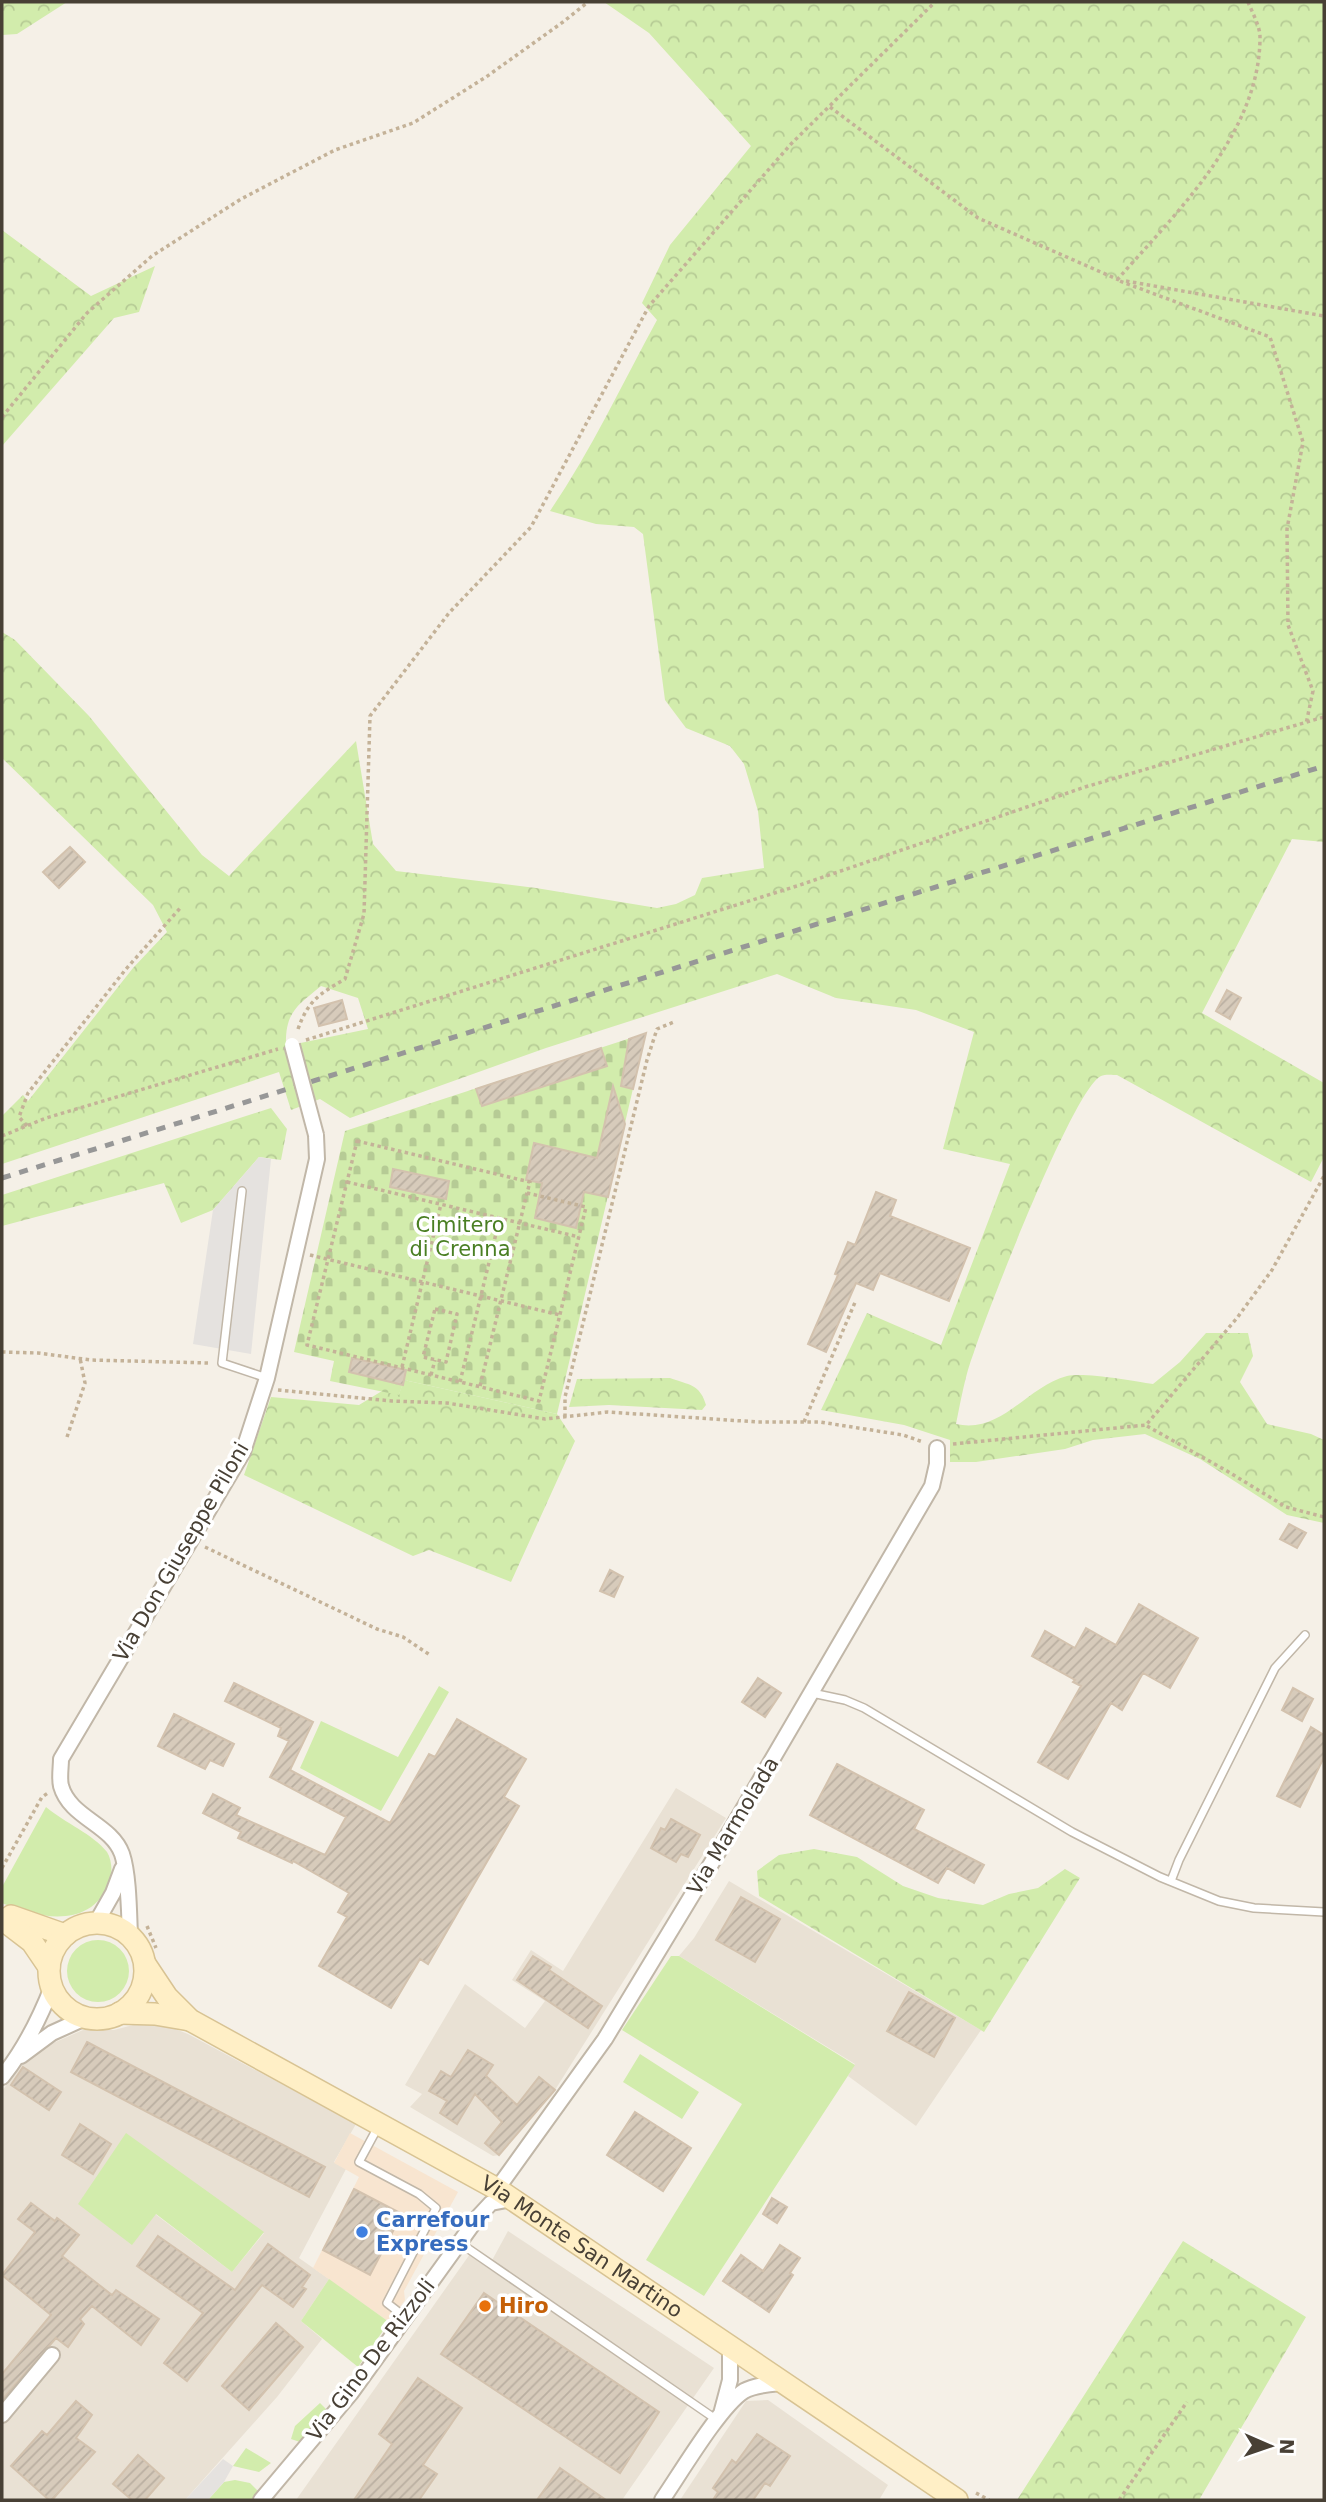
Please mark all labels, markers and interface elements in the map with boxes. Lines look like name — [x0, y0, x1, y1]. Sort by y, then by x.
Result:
park label: Cimitero di Crenna — [409, 1213, 511, 1261]
street label: Via Don Giuseppe Piloni — [108, 1438, 254, 1666]
street label: Via Marmolada — [682, 1753, 784, 1899]
street label: Via Monte San Martino — [477, 2171, 687, 2323]
place label: Carrefour Express — [376, 2208, 490, 2256]
marker: Carrefour Express — [354, 2224, 370, 2240]
street label: Via Gino De Rizzoli — [302, 2274, 440, 2446]
place label: Hiro — [499, 2294, 549, 2318]
marker: Hiro — [477, 2298, 493, 2314]
north arrow — [1235, 2411, 1305, 2481]
text: N — [1276, 2438, 1298, 2455]

